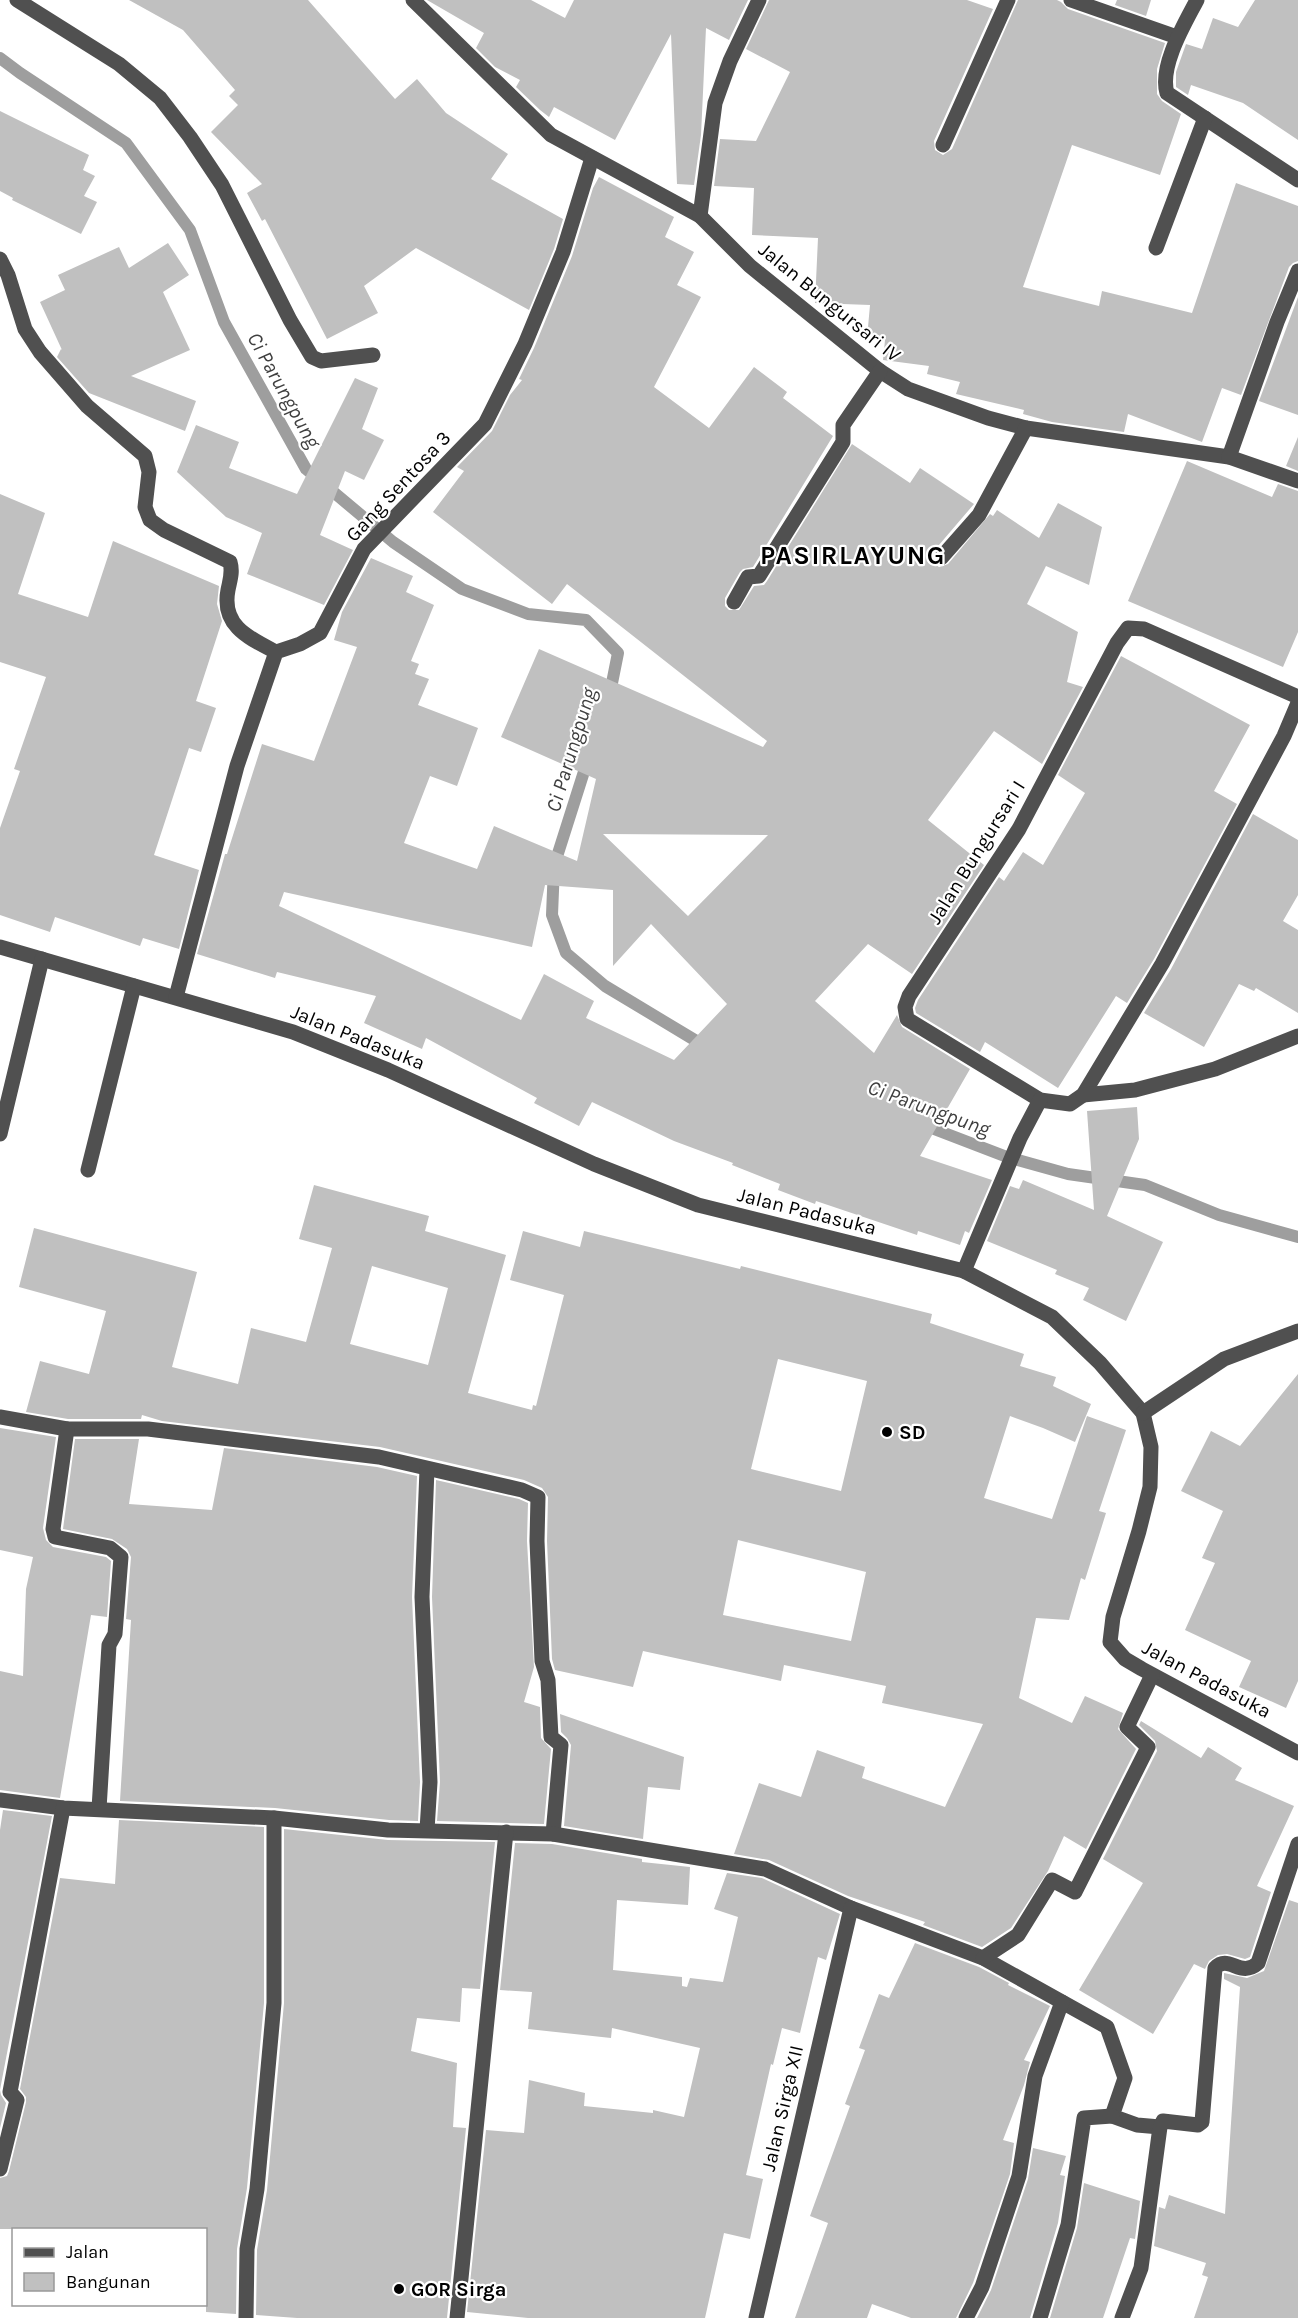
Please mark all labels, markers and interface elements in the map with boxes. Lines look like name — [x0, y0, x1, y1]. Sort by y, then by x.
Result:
street label: Jalan Bungursari IV — [754, 238, 905, 367]
water label: Ci Parungpung — [242, 328, 326, 453]
street label: Gang Sentosa 3 — [341, 426, 456, 546]
district label: PASIRLAYUNG — [760, 540, 946, 571]
water label: Ci Parungpung — [541, 684, 602, 815]
street label: Jalan Bungursari I — [923, 776, 1030, 928]
street label: Jalan Padasuka — [288, 1000, 428, 1075]
water label: Ci Parungpung — [865, 1075, 995, 1142]
street label: Jalan Padasuka — [735, 1183, 879, 1240]
place label: SD — [899, 1421, 925, 1444]
marker: SD — [880, 1425, 894, 1439]
street label: Jalan Padasuka — [1139, 1636, 1275, 1723]
street label: Jalan Sirga XII — [757, 2043, 808, 2173]
legend — [12, 2228, 207, 2306]
text: Jalan — [66, 2241, 109, 2263]
text: Bangunan — [66, 2271, 151, 2293]
place label: GOR Sirga — [411, 2278, 506, 2301]
marker: GOR Sirga — [392, 2282, 406, 2296]

